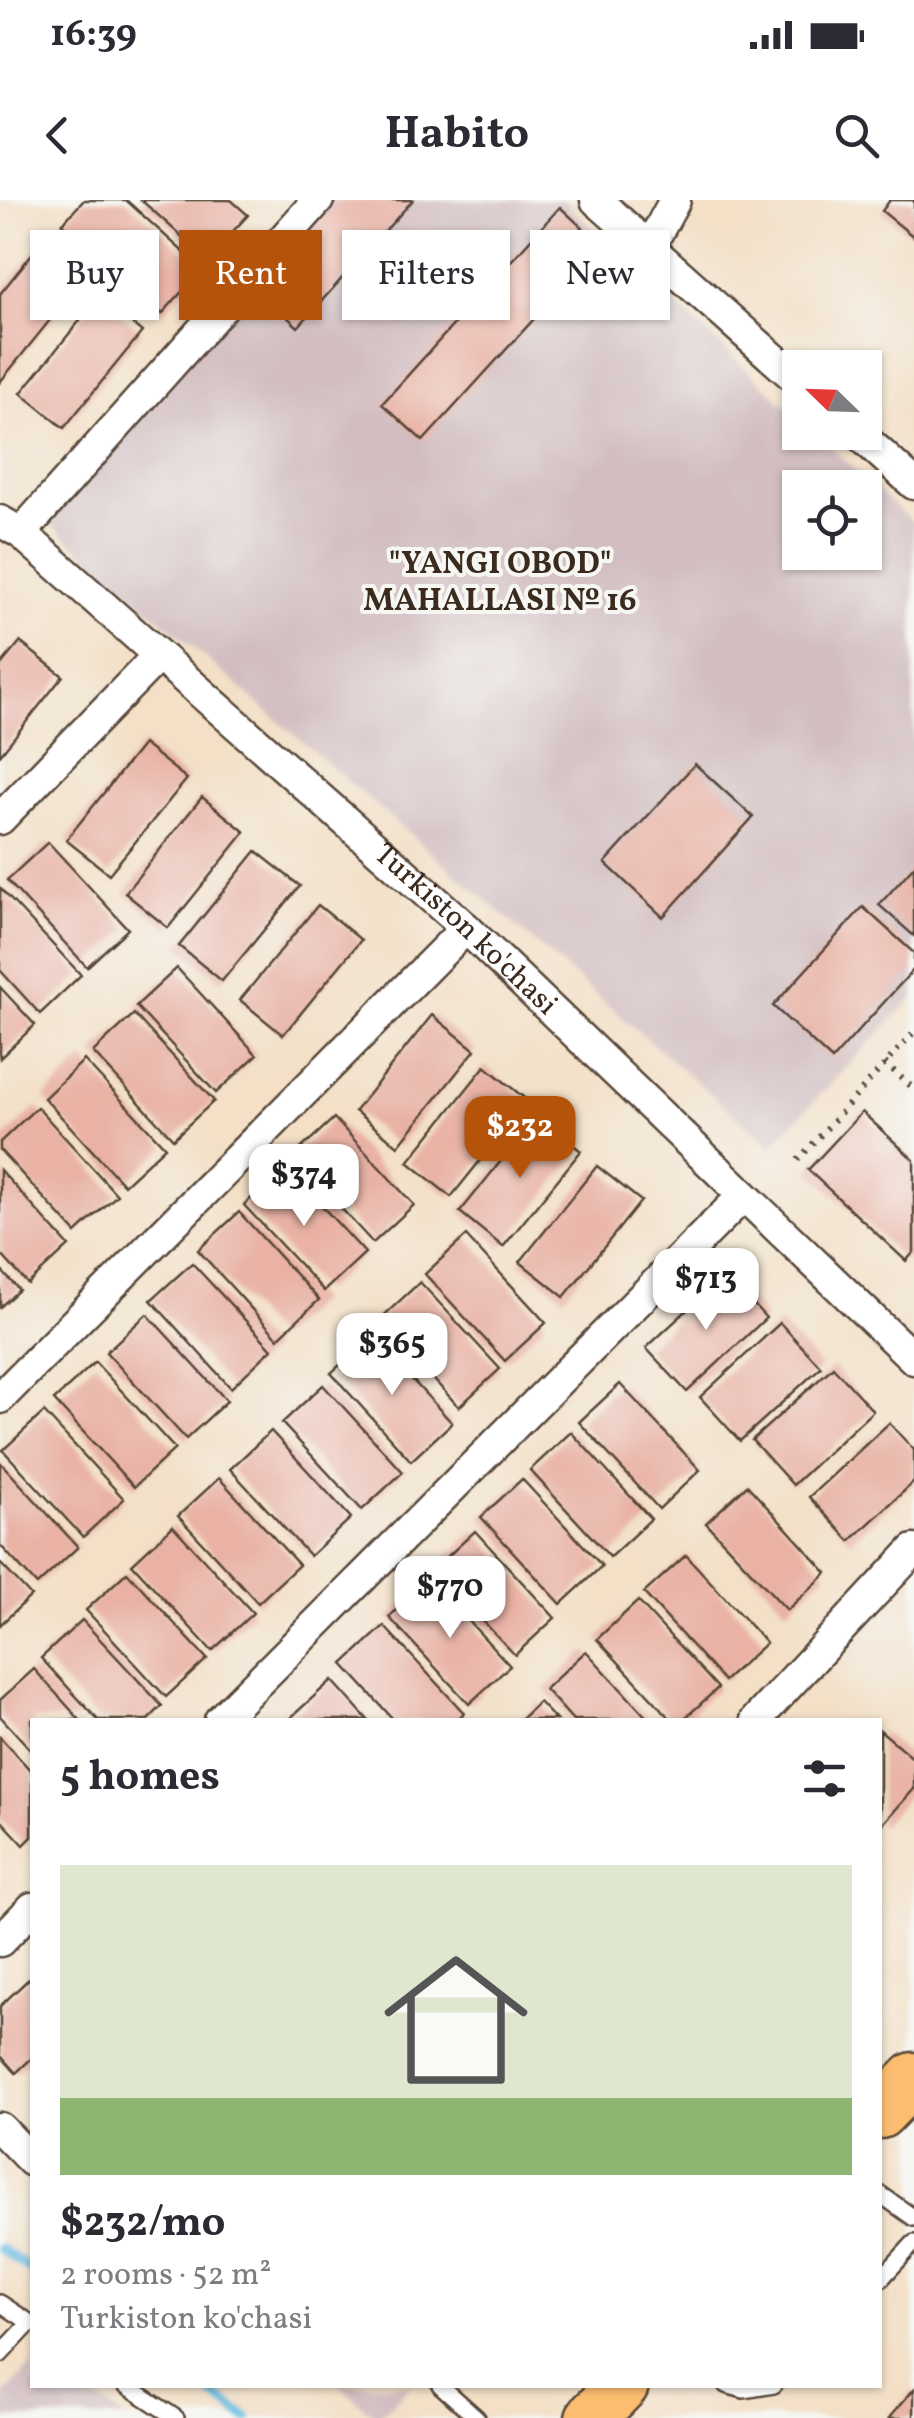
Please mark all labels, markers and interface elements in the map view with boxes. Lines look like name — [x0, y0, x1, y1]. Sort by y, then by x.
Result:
text: 16:39 — [50, 9, 137, 62]
text: Habito — [385, 104, 529, 167]
icon: back — [30, 108, 85, 163]
icon: search — [829, 108, 884, 163]
chip: Buy — [30, 230, 159, 320]
chip: Rent — [179, 230, 322, 320]
chip: Filters — [342, 230, 510, 320]
chip: New — [530, 230, 670, 320]
north arrow — [782, 350, 882, 450]
map controls — [782, 350, 882, 570]
button: locate — [782, 470, 882, 570]
district label: "YANGI OBOD" MAHALLASI № 16 — [363, 543, 637, 624]
street label: Turkiston ko'chasi — [364, 834, 566, 1026]
pin: $232 — [461, 1096, 579, 1181]
text: $232 — [487, 1106, 554, 1150]
pin: $374 — [245, 1144, 363, 1229]
text: $374 — [271, 1154, 337, 1198]
pin: $713 — [647, 1248, 765, 1333]
text: $713 — [675, 1258, 737, 1302]
pin: $365 — [333, 1313, 451, 1398]
text: $365 — [358, 1323, 426, 1367]
pin: $770 — [391, 1556, 509, 1641]
text: $770 — [416, 1566, 484, 1610]
text: 5 homes — [60, 1749, 220, 1808]
icon: filters — [797, 1751, 852, 1806]
icon: home — [366, 1930, 546, 2110]
text: $232/mo — [60, 2195, 226, 2254]
text: 2 rooms · 52 m² — [60, 2254, 271, 2298]
text: Turkiston ko'chasi — [60, 2298, 312, 2342]

